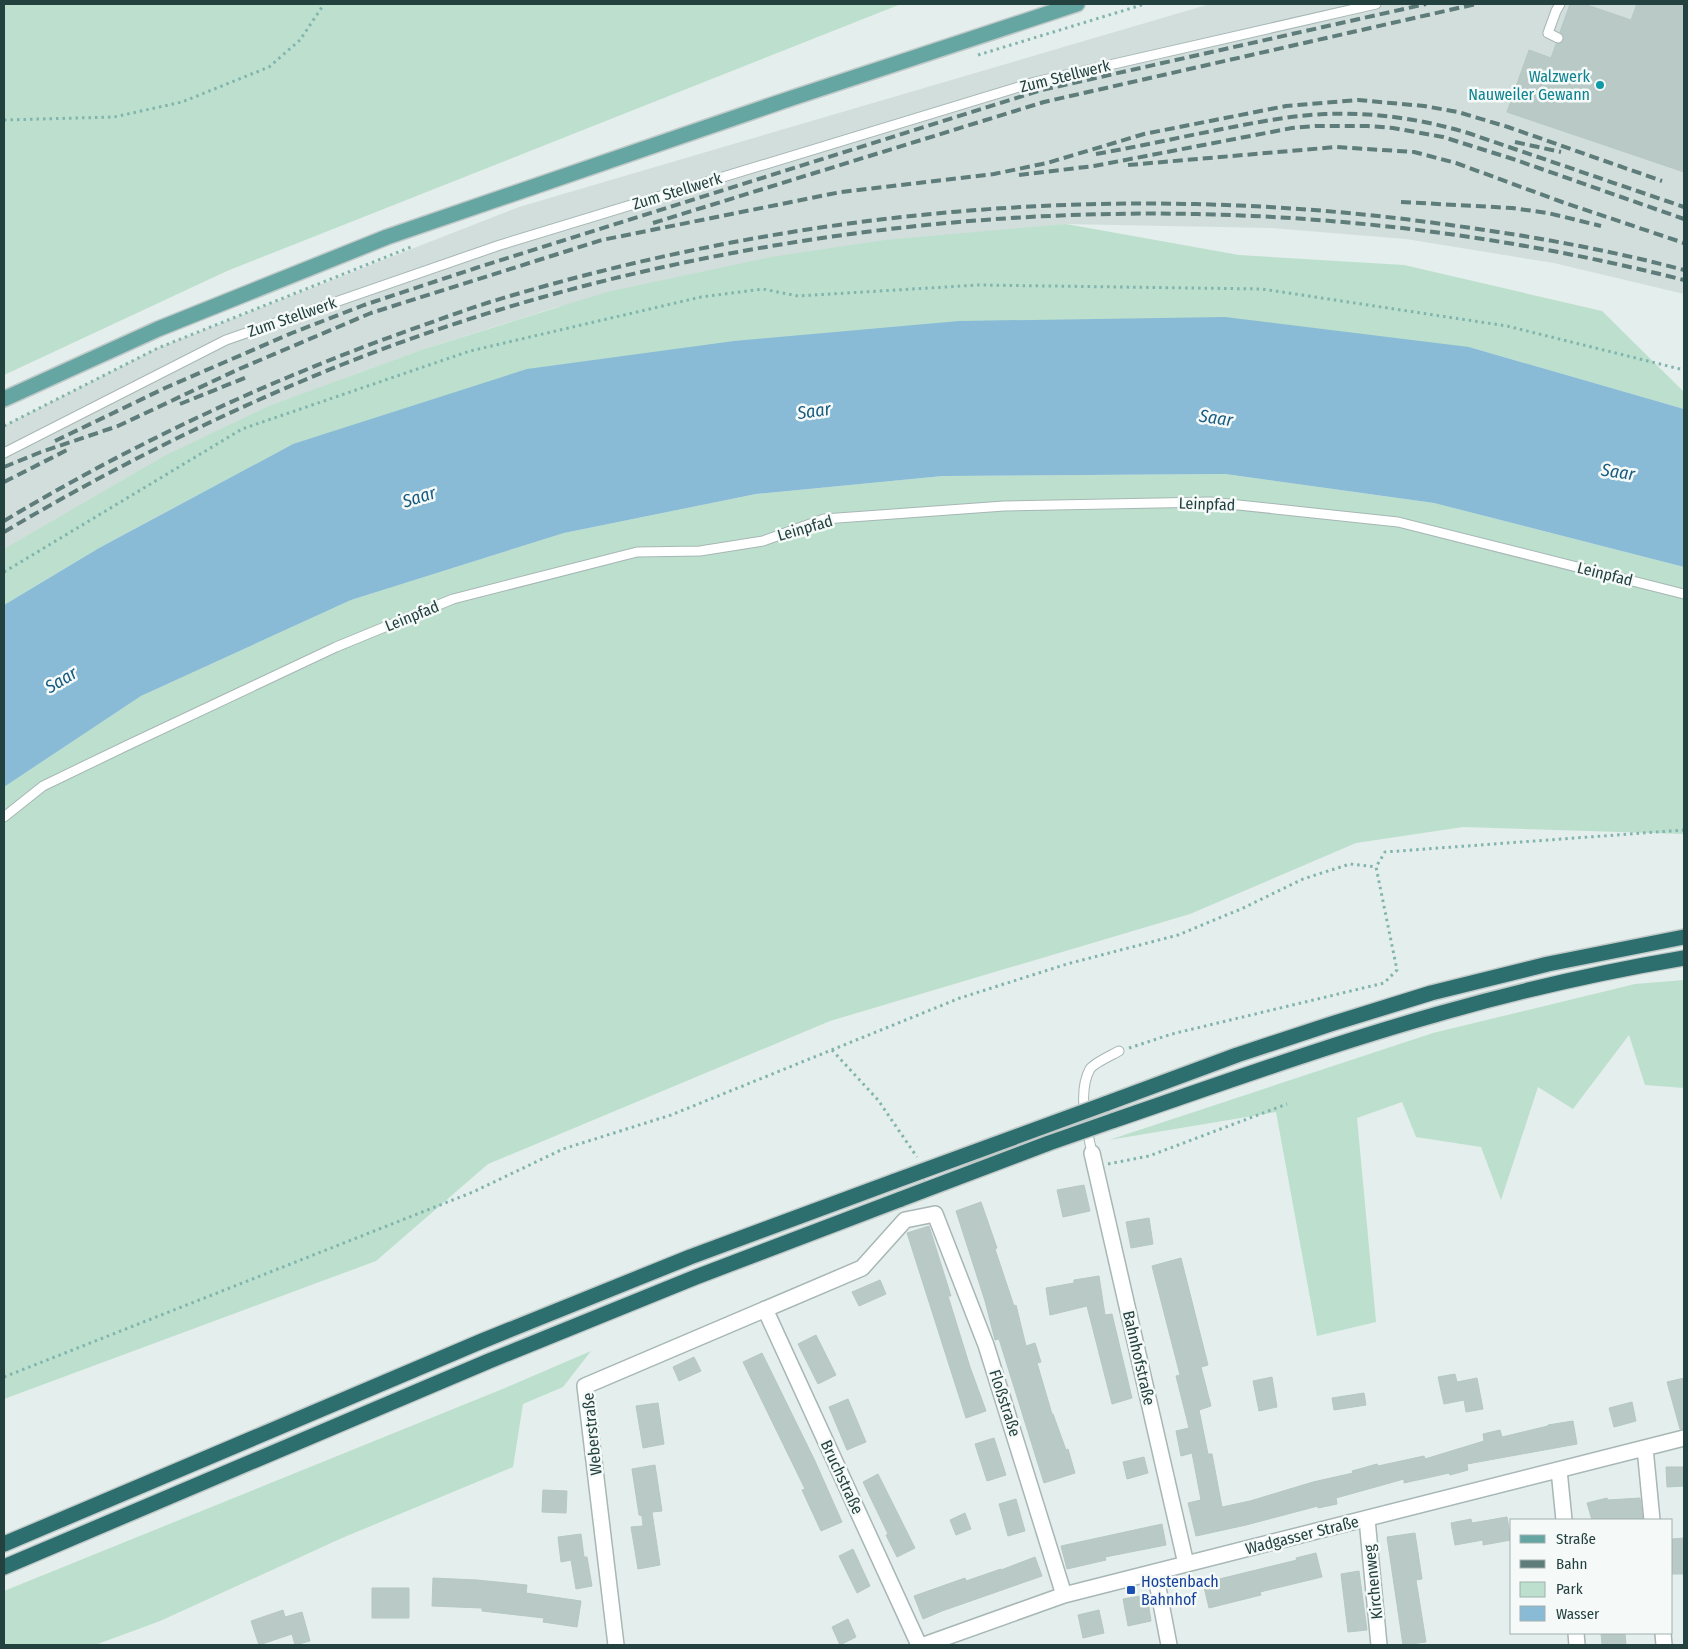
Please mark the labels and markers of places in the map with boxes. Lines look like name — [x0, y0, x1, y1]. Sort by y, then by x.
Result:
place label: Walzwerk Nauweiler Gewann — [1468, 67, 1591, 104]
marker: Walzwerk Nauweiler Gewann — [1594, 79, 1606, 91]
place label: Hostenbach Bahnhof — [1141, 1572, 1219, 1609]
marker: Hostenbach Bahnhof — [1125, 1584, 1137, 1596]

